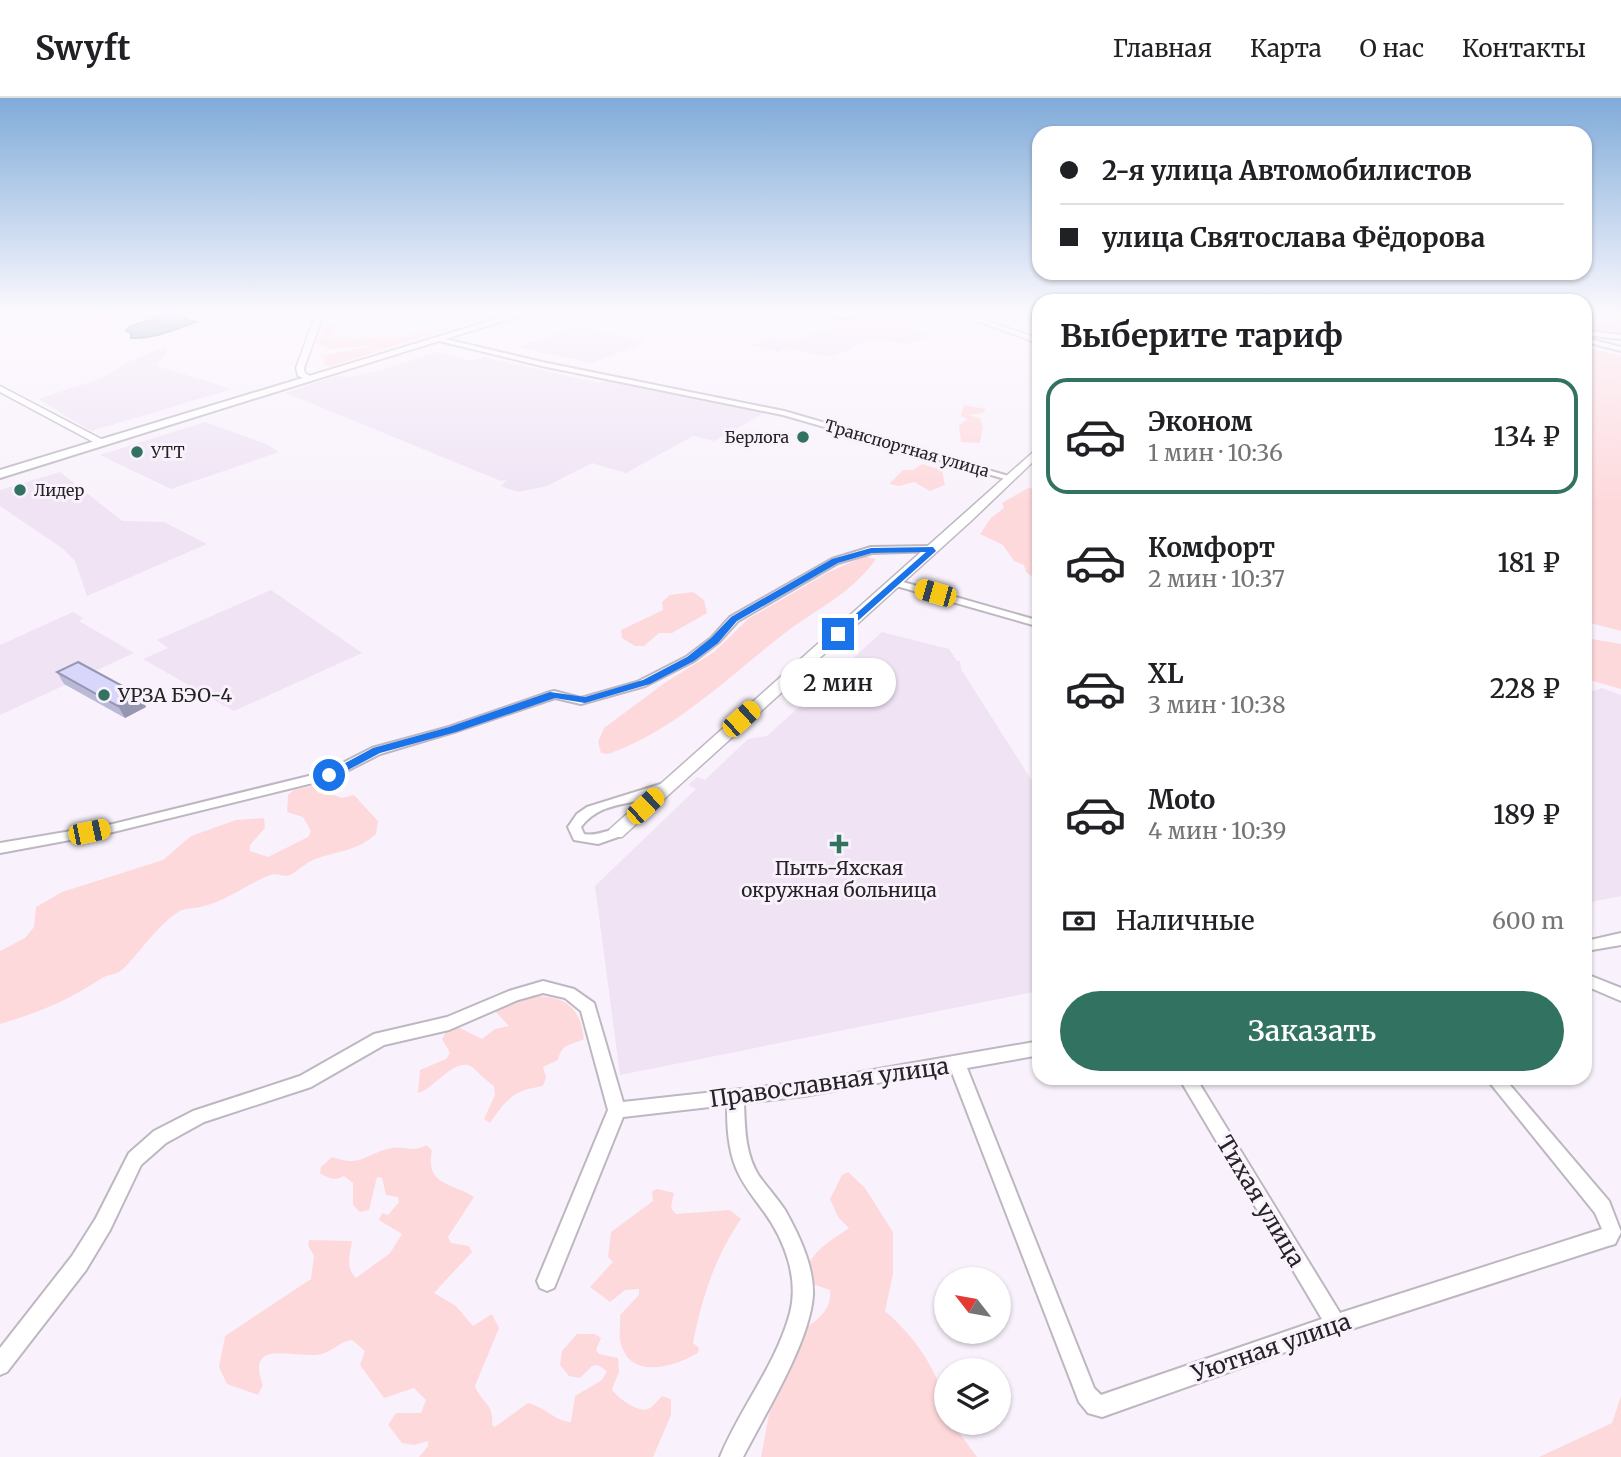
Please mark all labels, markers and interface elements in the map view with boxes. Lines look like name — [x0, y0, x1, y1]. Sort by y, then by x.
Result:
text: Swyft — [35, 28, 130, 69]
text: Главная — [1113, 33, 1212, 64]
text: Карта — [1250, 33, 1322, 64]
text: О нас — [1360, 33, 1424, 64]
text: Контакты — [1462, 33, 1586, 64]
text: 2-я улица Автомобилистов — [1102, 154, 1472, 187]
text: улица Святослава Фёдорова — [1102, 221, 1485, 254]
text: Выберите тариф — [1060, 316, 1343, 356]
icon: car — [1064, 405, 1127, 468]
text: Эконом — [1148, 405, 1253, 438]
street label: Транспортная улица — [822, 415, 992, 481]
text: 134 ₽ — [1494, 420, 1560, 453]
place label: Берлога — [725, 427, 789, 447]
marker: Берлога — [795, 429, 811, 445]
text: 1 мин · 10:36 — [1148, 438, 1283, 467]
place label: УТТ — [150, 442, 185, 462]
marker: УТТ — [129, 444, 145, 460]
place label: Лидер — [34, 480, 84, 500]
marker: Лидер — [12, 482, 28, 498]
icon: car — [1064, 531, 1127, 594]
text: Комфорт — [1148, 531, 1275, 564]
text: 181 ₽ — [1498, 546, 1560, 579]
text: 2 мин · 10:37 — [1148, 564, 1285, 593]
car — [912, 577, 959, 609]
route end — [822, 618, 854, 650]
icon: car — [1064, 657, 1127, 720]
text: XL — [1148, 657, 1184, 690]
callout: 2 мин — [780, 658, 896, 708]
text: 2 мин — [803, 668, 873, 697]
text: 228 ₽ — [1490, 672, 1560, 705]
place label: УРЗА БЭО-4 — [117, 683, 232, 707]
marker: УРЗА БЭО-4 — [96, 687, 112, 703]
text: 3 мин · 10:38 — [1148, 690, 1286, 719]
car — [719, 697, 764, 741]
route start — [313, 759, 345, 791]
icon: car — [1064, 783, 1127, 846]
text: Moto — [1148, 783, 1215, 816]
car — [623, 784, 668, 828]
text: 189 ₽ — [1493, 798, 1560, 831]
text: 4 мин · 10:39 — [1148, 816, 1286, 845]
car — [67, 817, 112, 847]
marker: Пыть-Яхская окружная больница — [829, 834, 849, 854]
place label: Пыть-Яхская окружная больница — [741, 856, 937, 902]
icon: cash — [1060, 902, 1098, 940]
text: Наличные — [1116, 904, 1254, 937]
text: 600 m — [1492, 906, 1564, 935]
button: Заказать — [1060, 991, 1564, 1071]
street label: Православная улица — [707, 1051, 951, 1113]
street label: Тихая улица — [1210, 1130, 1312, 1272]
north arrow — [934, 1267, 1012, 1344]
map controls — [934, 1267, 1011, 1435]
street label: Уютная улица — [1187, 1306, 1354, 1388]
button: layers — [934, 1358, 1011, 1435]

